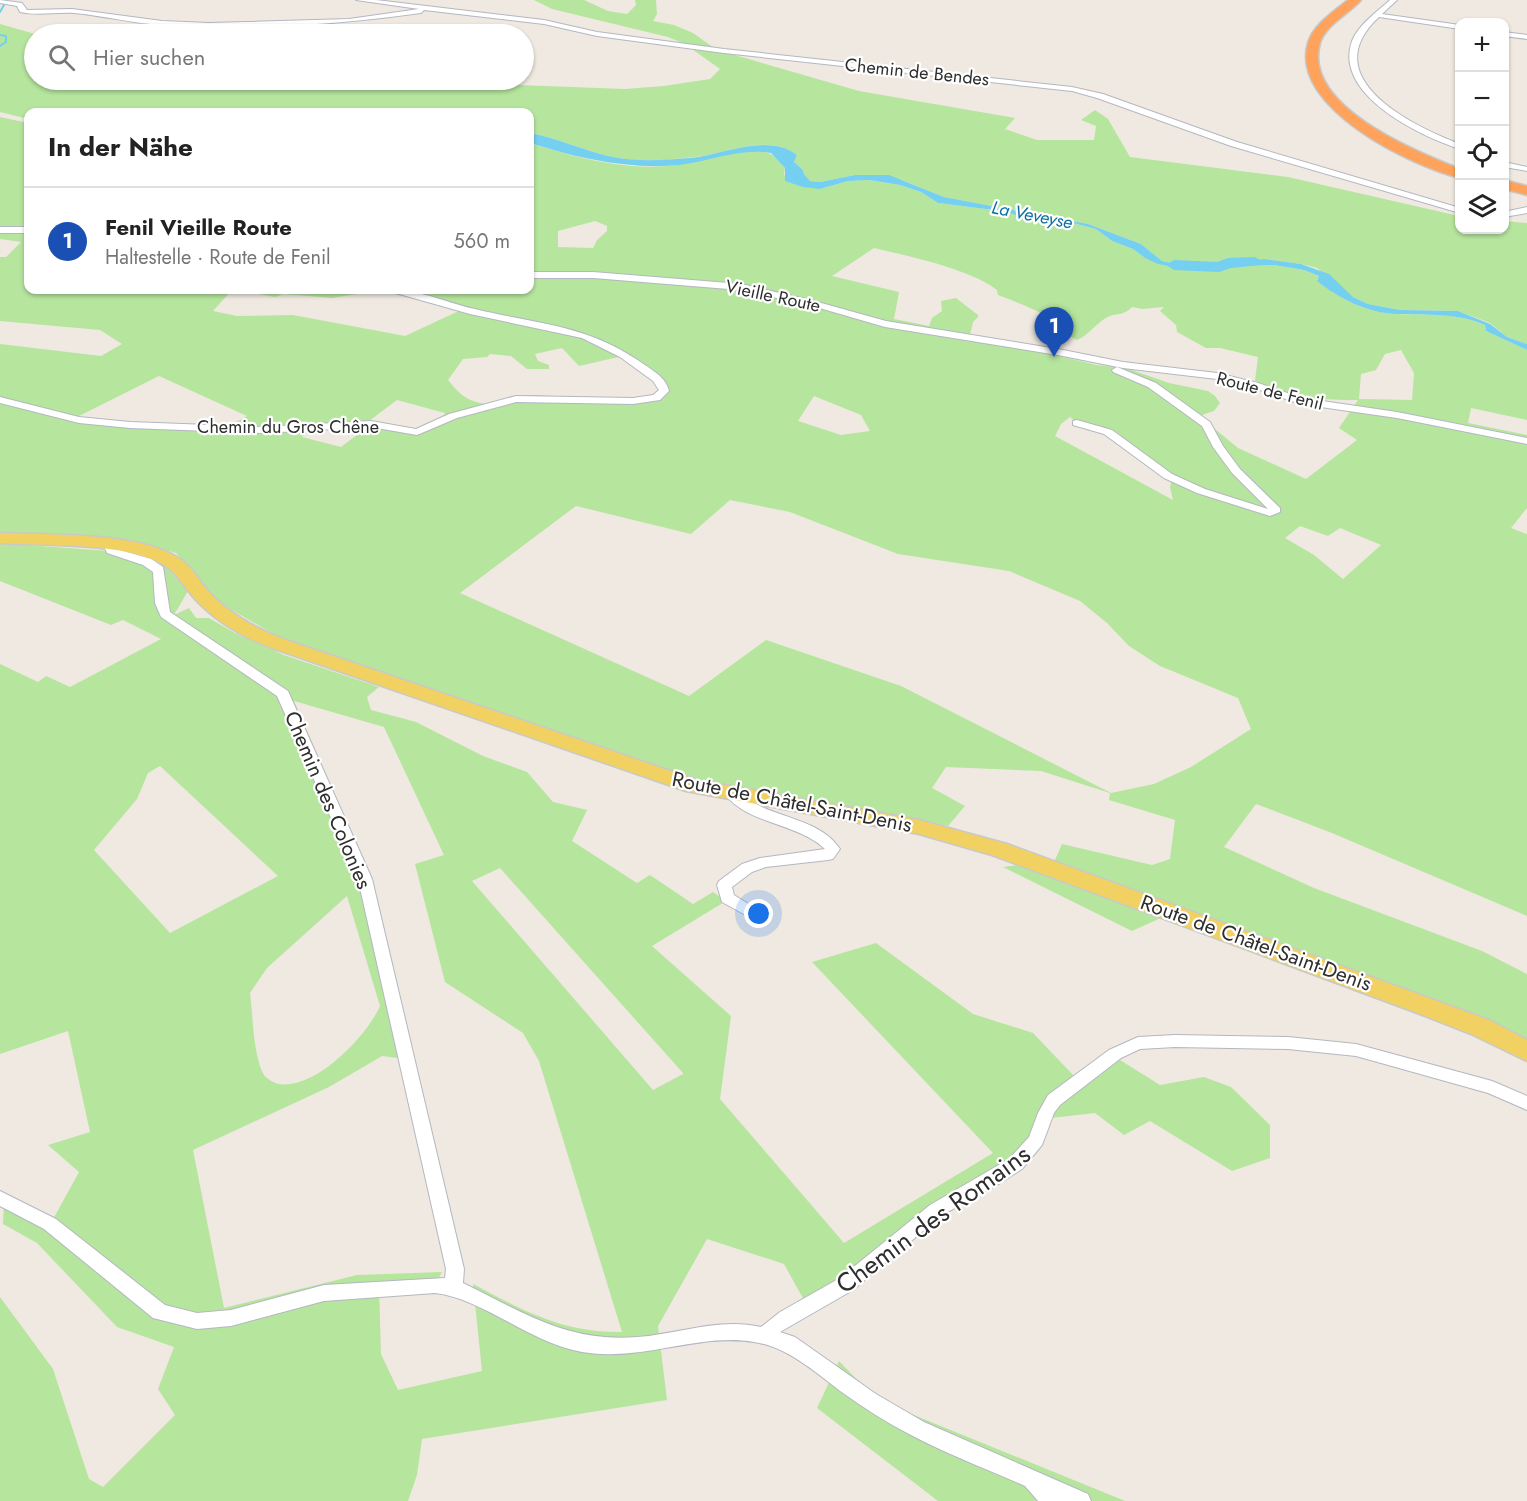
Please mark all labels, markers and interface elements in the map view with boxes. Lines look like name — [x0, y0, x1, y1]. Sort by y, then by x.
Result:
map controls — [1455, 18, 1509, 234]
button: + — [1455, 18, 1509, 72]
search box — [24, 24, 534, 90]
icon: search — [45, 41, 78, 74]
text: Hier suchen — [93, 41, 205, 73]
street label: Chemin de Bendes — [843, 51, 991, 93]
button: − — [1455, 72, 1509, 126]
button: locate — [1455, 126, 1509, 180]
text: In der Nähe — [48, 128, 193, 166]
button: layers — [1455, 180, 1509, 234]
water label: La Veveyse — [989, 194, 1075, 236]
text: Fenil Vieille Route — [105, 211, 292, 243]
text: 1 — [62, 227, 73, 256]
text: 560 m — [454, 227, 510, 256]
text: Haltestelle · Route de Fenil — [105, 243, 331, 272]
street label: Vieille Route — [723, 273, 823, 319]
pin: 1 — [1034, 308, 1074, 357]
street label: Route de Fenil — [1214, 365, 1326, 417]
street label: Chemin du Gros Chêne — [197, 414, 379, 440]
street label: Chemin des Colonies — [277, 706, 379, 894]
street label: Route de Châtel-Saint-Denis — [669, 764, 915, 840]
street label: Route de Châtel-Saint-Denis — [1136, 887, 1376, 999]
your location — [744, 899, 773, 928]
street label: Chemin des Romains — [828, 1135, 1038, 1303]

